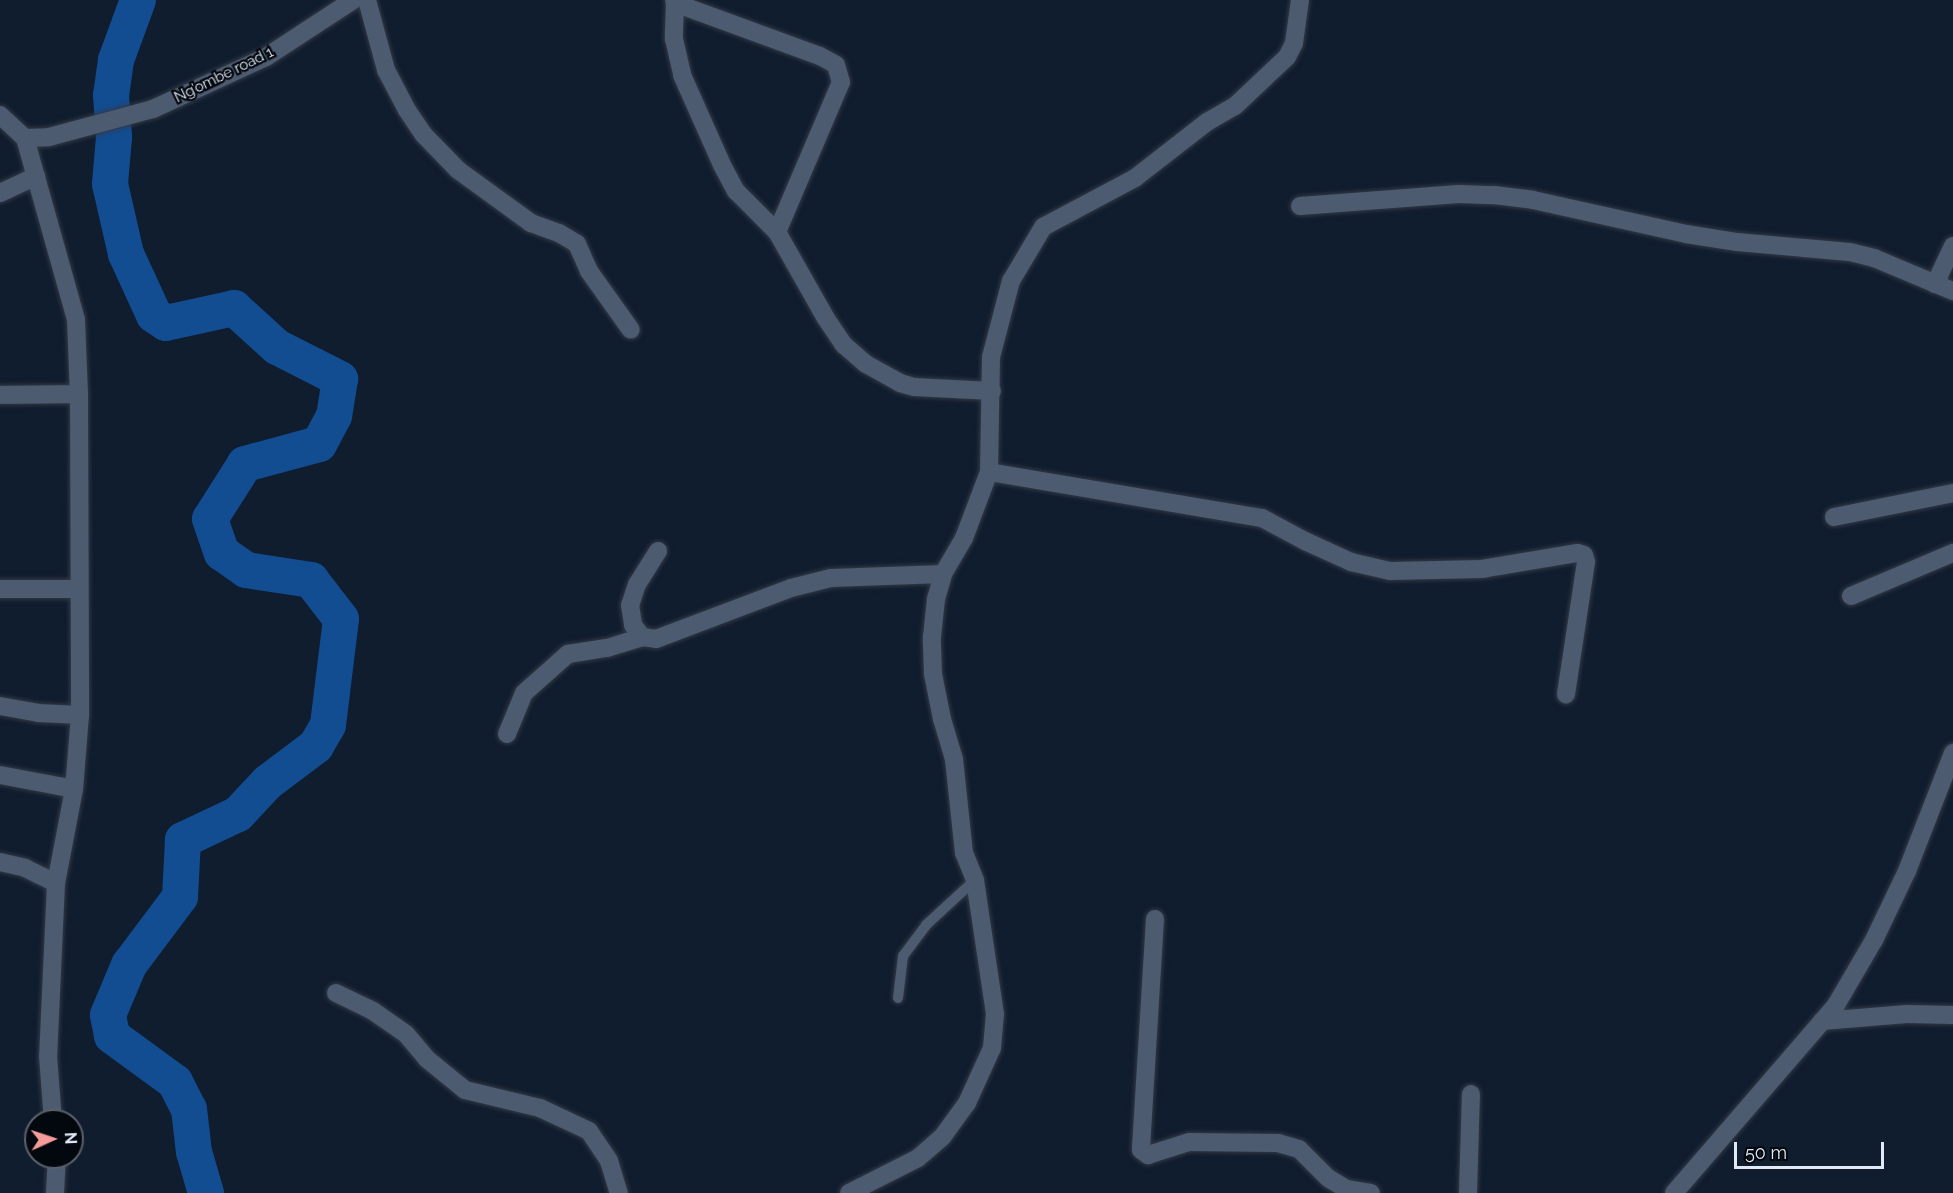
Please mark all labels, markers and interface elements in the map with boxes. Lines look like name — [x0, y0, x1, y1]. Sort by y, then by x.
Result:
street label: Ng’ombe road 1 — [171, 43, 277, 107]
north arrow — [24, 1109, 84, 1169]
scale bar — [1737, 1130, 1887, 1168]
text: N — [61, 1132, 80, 1145]
text: 50 m — [1745, 1142, 1787, 1163]

